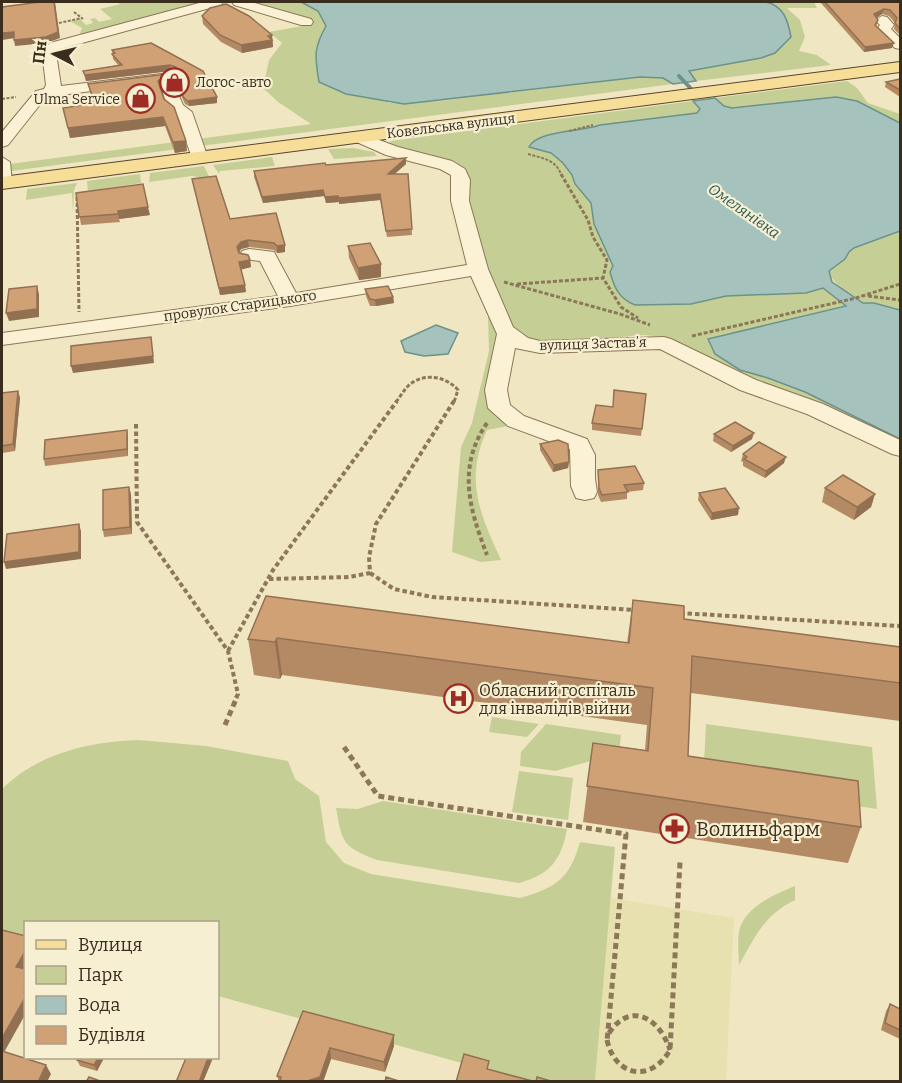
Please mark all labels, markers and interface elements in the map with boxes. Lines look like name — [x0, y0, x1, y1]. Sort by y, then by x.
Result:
north arrow — [24, 24, 84, 84]
text: Пн — [29, 39, 50, 65]
shop icon: Логос-авто — [159, 66, 191, 98]
place label: Логос-авто — [196, 74, 271, 91]
shop icon: Ulma Service — [125, 83, 157, 115]
place label: Ulma Service — [33, 91, 120, 108]
street label: Ковельська вулиця — [386, 110, 516, 142]
water label: Омелянівка — [705, 180, 783, 242]
street label: провулок Старицького — [162, 287, 318, 325]
street label: вулиця Заставʼя — [539, 334, 647, 354]
place label: Обласний госпіталь для інвалідів війни — [479, 681, 635, 718]
hospital icon: Обласний госпіталь для інвалідів війни — [442, 683, 474, 715]
pharmacy icon: Волиньфарм — [659, 813, 691, 845]
place label: Волиньфарм — [696, 817, 820, 841]
legend — [24, 921, 219, 1059]
text: Вулиця — [78, 934, 142, 956]
text: Парк — [78, 964, 123, 986]
text: Вода — [78, 994, 120, 1016]
text: Будівля — [78, 1024, 145, 1046]

